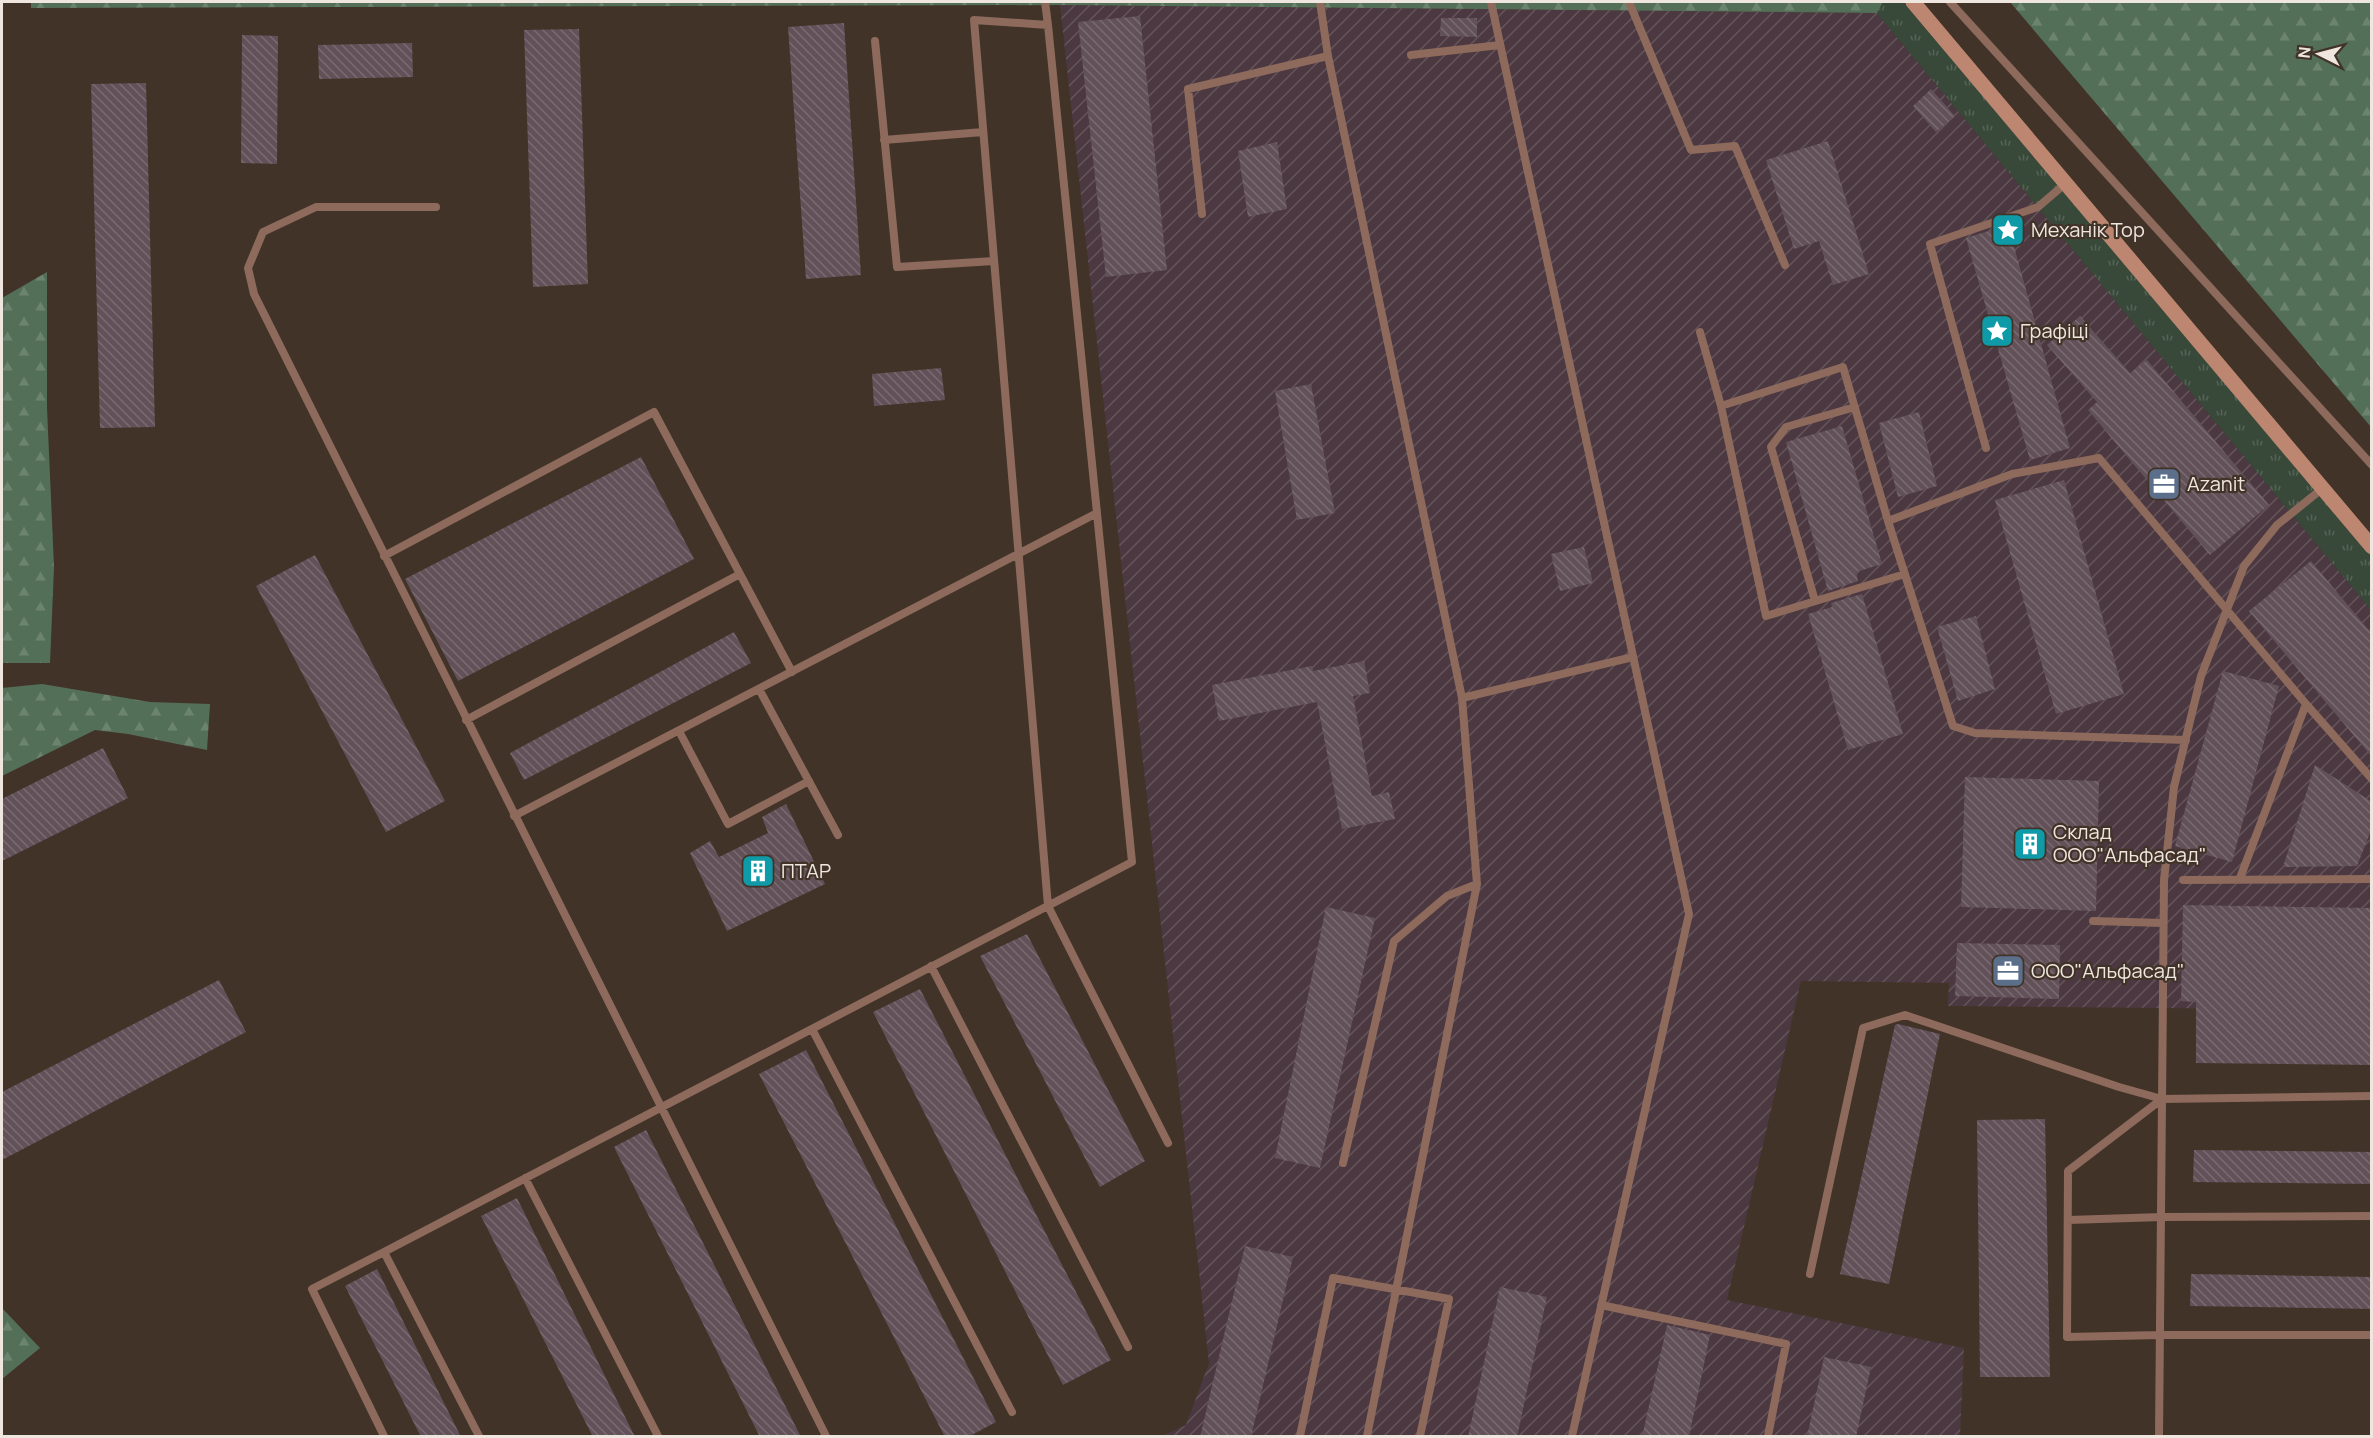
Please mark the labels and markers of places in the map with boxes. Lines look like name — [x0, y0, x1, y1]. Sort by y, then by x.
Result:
place icon: Механік Тор — [1990, 212, 2026, 248]
place label: Механік Тор — [2031, 216, 2145, 243]
place icon: Графіці — [1979, 313, 2015, 349]
place label: Графіці — [2020, 317, 2089, 344]
office icon: Azanit — [2146, 466, 2182, 502]
place label: Azanit — [2187, 470, 2245, 497]
place label: Склад ООО"Альфасад" — [2053, 818, 2207, 868]
building icon: Склад ООО"Альфасад" — [2012, 826, 2048, 862]
building icon: ПТАР — [740, 853, 776, 889]
place label: ПТАР — [781, 857, 831, 884]
office icon: ООО"Альфасад" — [1990, 953, 2026, 989]
place label: ООО"Альфасад" — [2031, 957, 2185, 984]

